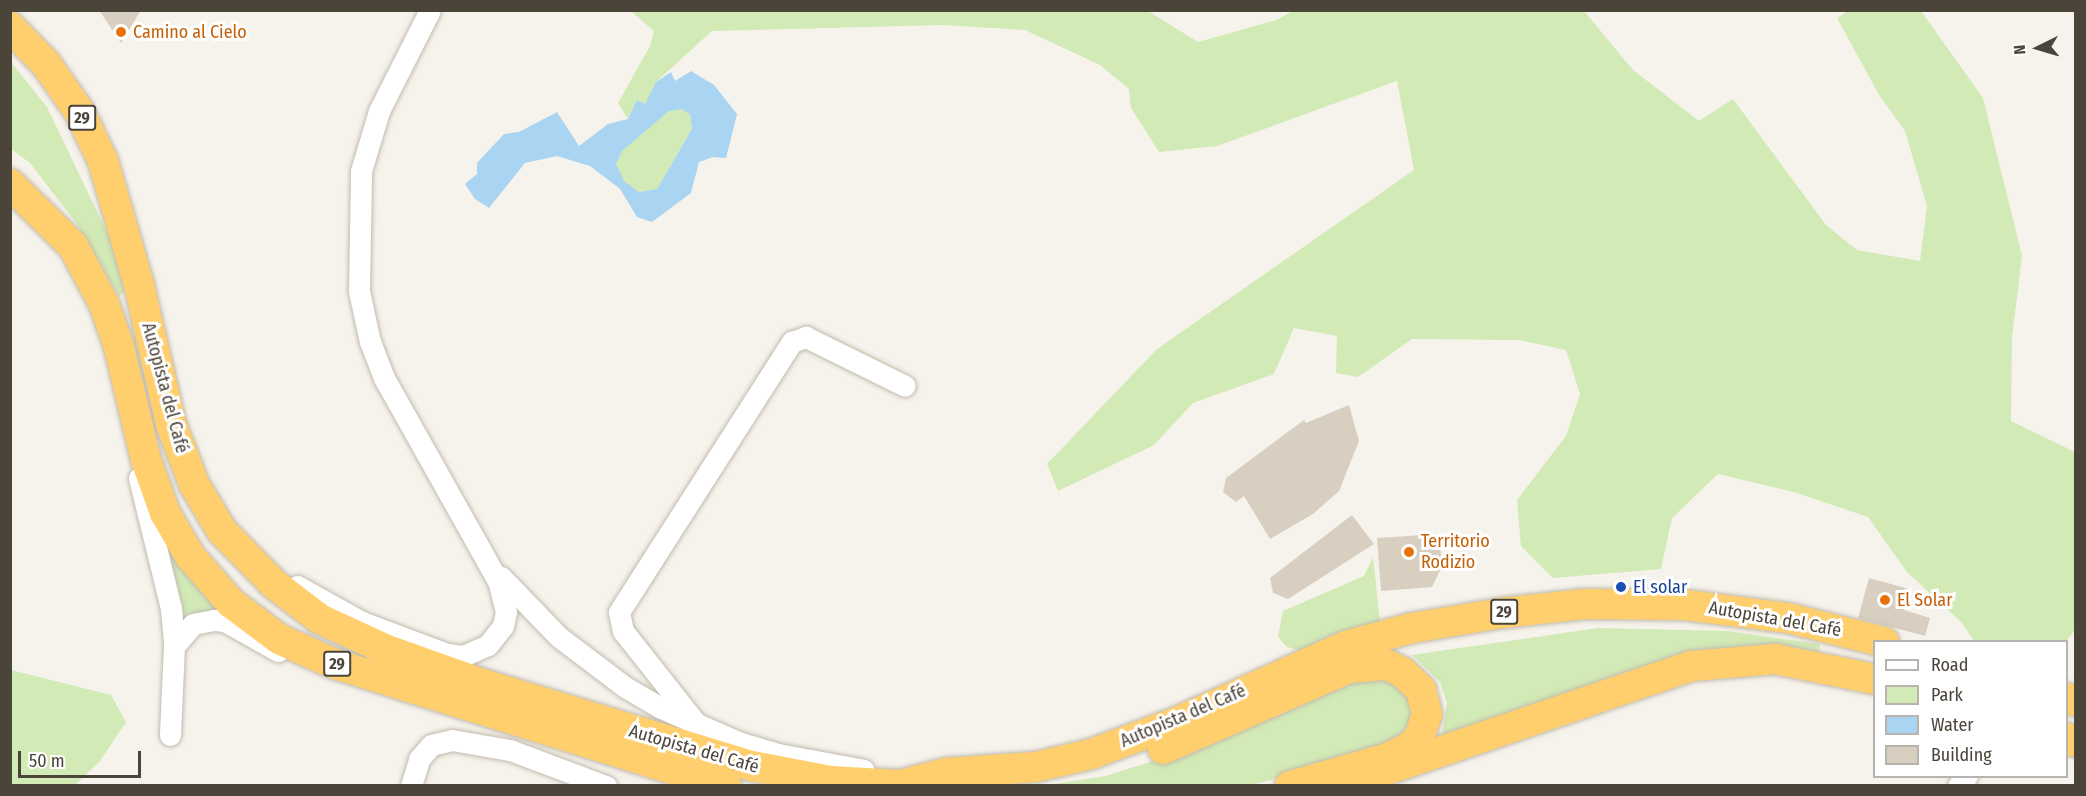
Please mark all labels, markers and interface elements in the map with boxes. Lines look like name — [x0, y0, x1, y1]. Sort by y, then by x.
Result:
north arrow — [2008, 18, 2068, 78]
place label: Camino al Cielo — [133, 21, 247, 43]
marker: Camino al Cielo — [114, 25, 128, 39]
text: N — [2010, 44, 2029, 55]
road number: 29 — [67, 105, 97, 131]
street label: Autopista del Café — [137, 320, 193, 456]
place label: Territorio Rodizio — [1421, 531, 1490, 574]
marker: Territorio Rodizio — [1402, 545, 1416, 559]
place label: El solar — [1633, 576, 1687, 598]
marker: El solar — [1614, 580, 1628, 594]
place label: El Solar — [1897, 589, 1952, 611]
marker: El Solar — [1878, 593, 1892, 607]
street label: Autopista del Café — [1707, 597, 1843, 641]
road number: 29 — [1489, 599, 1519, 625]
legend — [1873, 640, 2068, 778]
road number: 29 — [322, 651, 352, 677]
text: Road — [1931, 654, 1968, 676]
street label: Autopista del Café — [1117, 680, 1249, 752]
text: Park — [1931, 684, 1963, 706]
text: Water — [1931, 714, 1974, 736]
street label: Autopista del Café — [627, 720, 761, 778]
scale bar — [21, 739, 144, 777]
text: Building — [1931, 744, 1992, 766]
text: 50 m — [29, 750, 65, 772]

